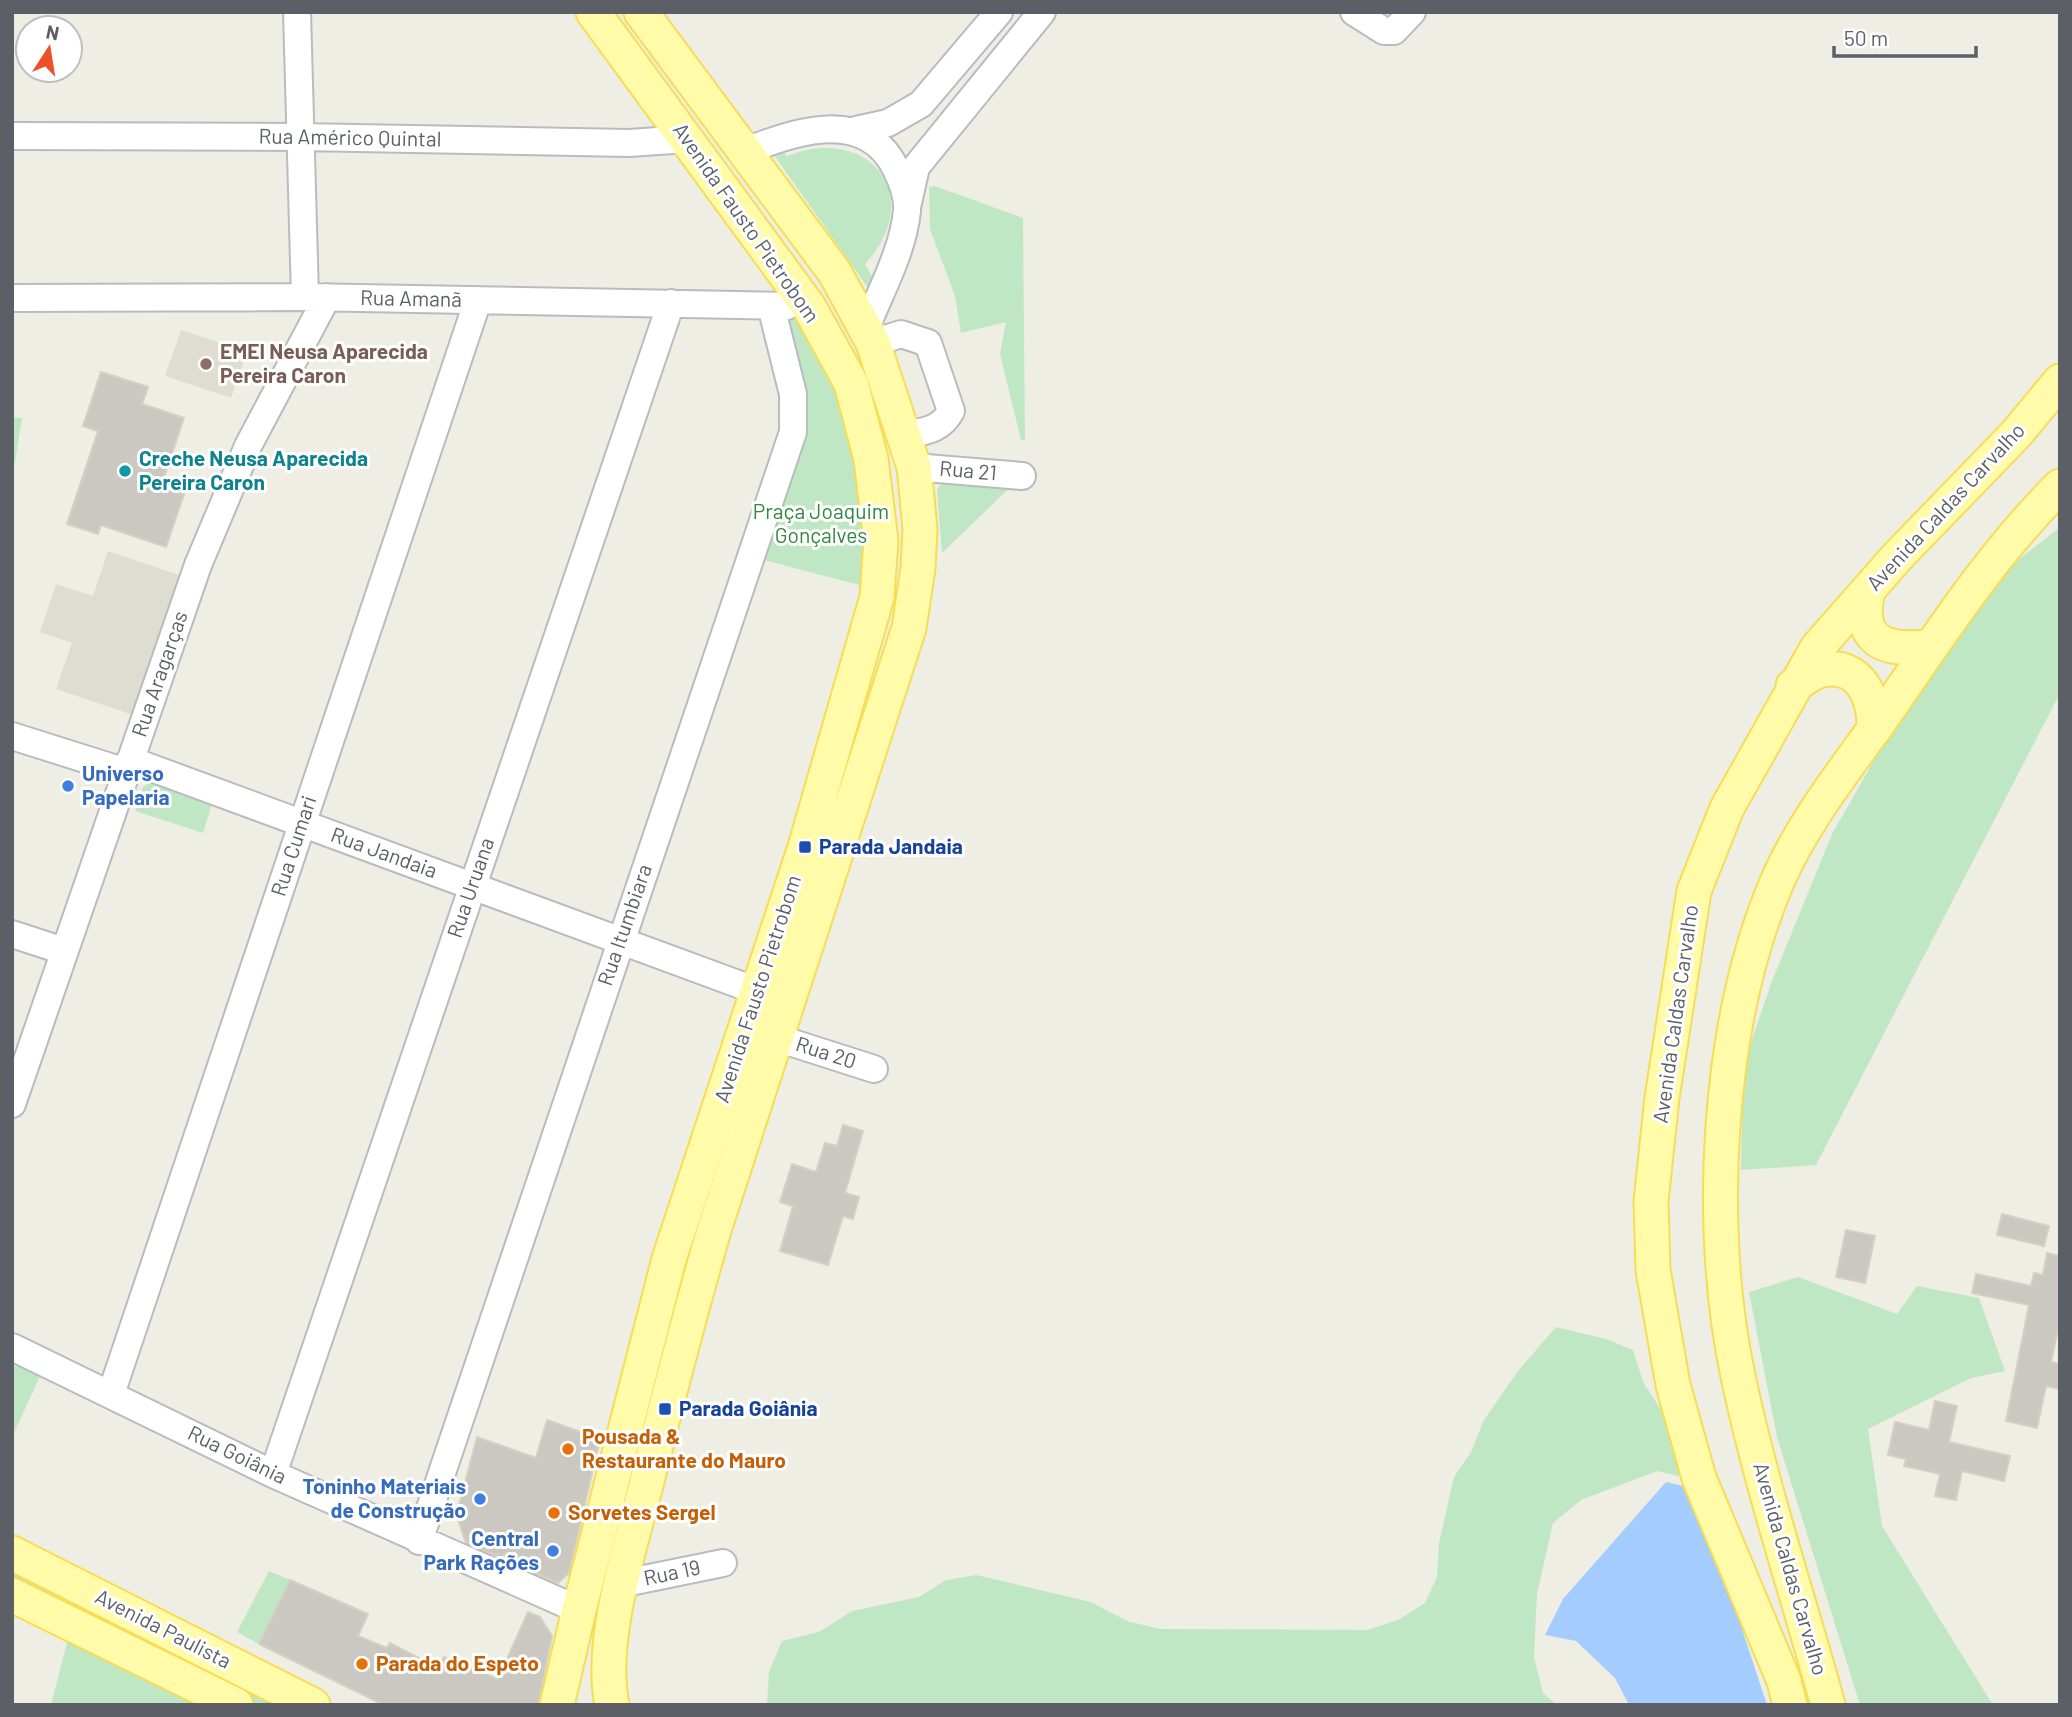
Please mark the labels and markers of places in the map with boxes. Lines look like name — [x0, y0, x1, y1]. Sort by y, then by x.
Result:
place label: EMEI Neusa Aparecida Pereira Caron — [220, 338, 428, 387]
marker: EMEI Neusa Aparecida Pereira Caron — [198, 356, 214, 372]
place label: Creche Neusa Aparecida Pereira Caron — [139, 445, 368, 494]
marker: Creche Neusa Aparecida Pereira Caron — [117, 463, 133, 479]
place label: Universo Papelaria — [82, 760, 170, 809]
marker: Universo Papelaria — [60, 778, 76, 794]
place label: Parada Jandaia — [819, 833, 963, 858]
marker: Parada Jandaia — [797, 839, 813, 855]
place label: Parada Goiânia — [679, 1395, 818, 1420]
marker: Parada Goiânia — [657, 1401, 673, 1417]
place label: Pousada & Restaurante do Mauro — [582, 1423, 786, 1472]
marker: Pousada & Restaurante do Mauro — [560, 1441, 576, 1457]
place label: Toninho Materiais de Construção — [303, 1473, 466, 1522]
marker: Toninho Materiais de Construção — [472, 1491, 488, 1507]
place label: Sorvetes Sergel — [568, 1499, 716, 1524]
marker: Sorvetes Sergel — [546, 1505, 562, 1521]
place label: Central Park Rações — [424, 1525, 539, 1574]
marker: Central Park Rações — [545, 1543, 561, 1559]
place label: Parada do Espeto — [376, 1650, 539, 1675]
marker: Parada do Espeto — [354, 1656, 370, 1672]

